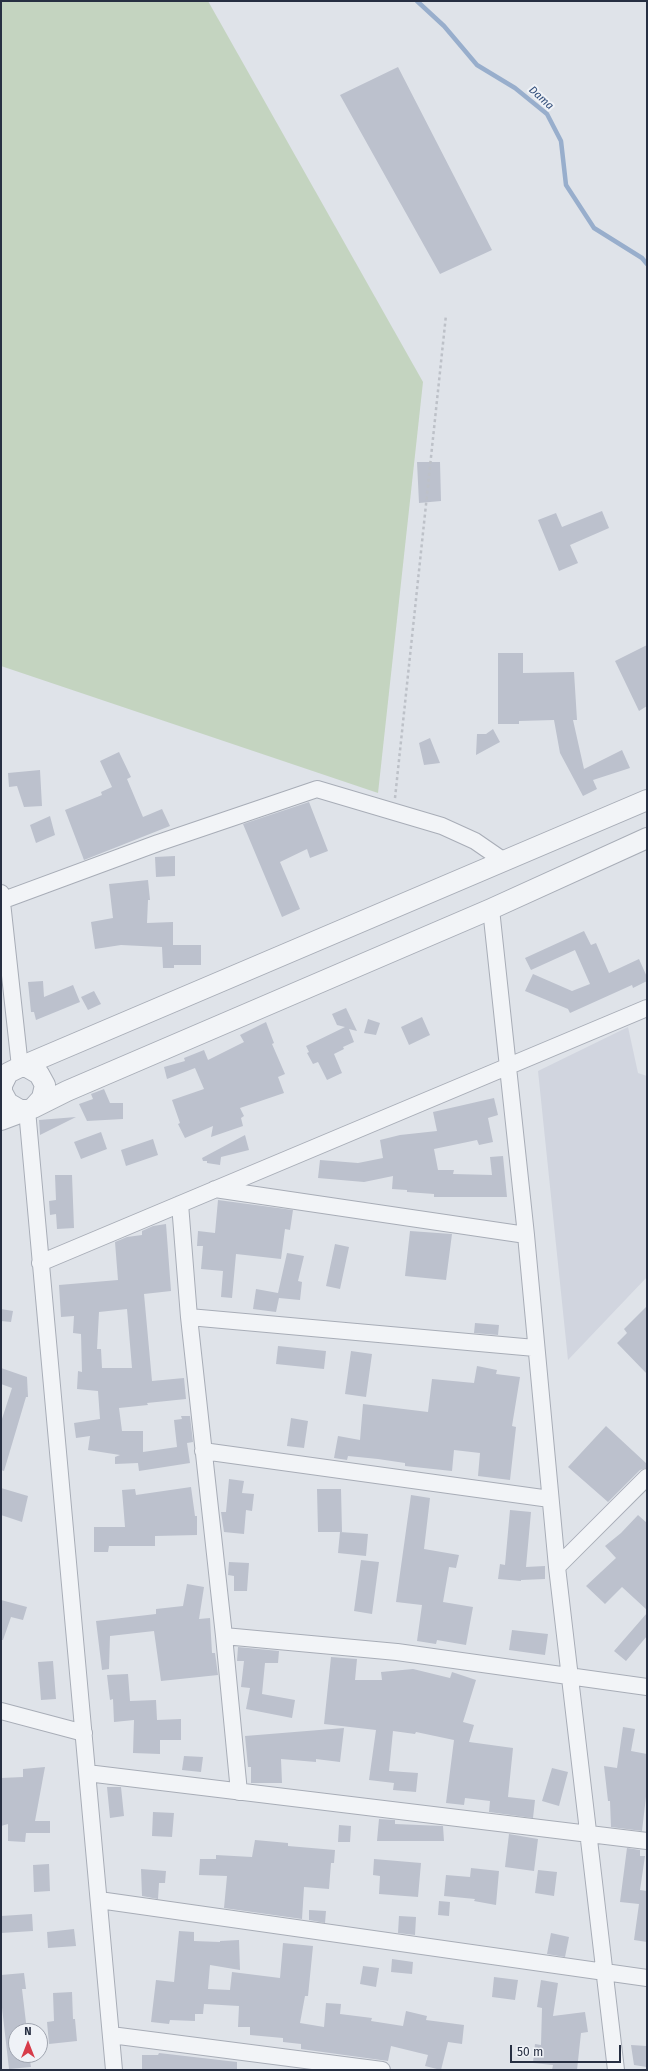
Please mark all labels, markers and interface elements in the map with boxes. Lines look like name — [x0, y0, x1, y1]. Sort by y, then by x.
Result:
water label: Dama — [526, 83, 556, 113]
north arrow — [8, 2023, 48, 2063]
text: N — [24, 2025, 32, 2038]
scale bar — [512, 2037, 623, 2063]
text: 50 m — [517, 2045, 543, 2059]

